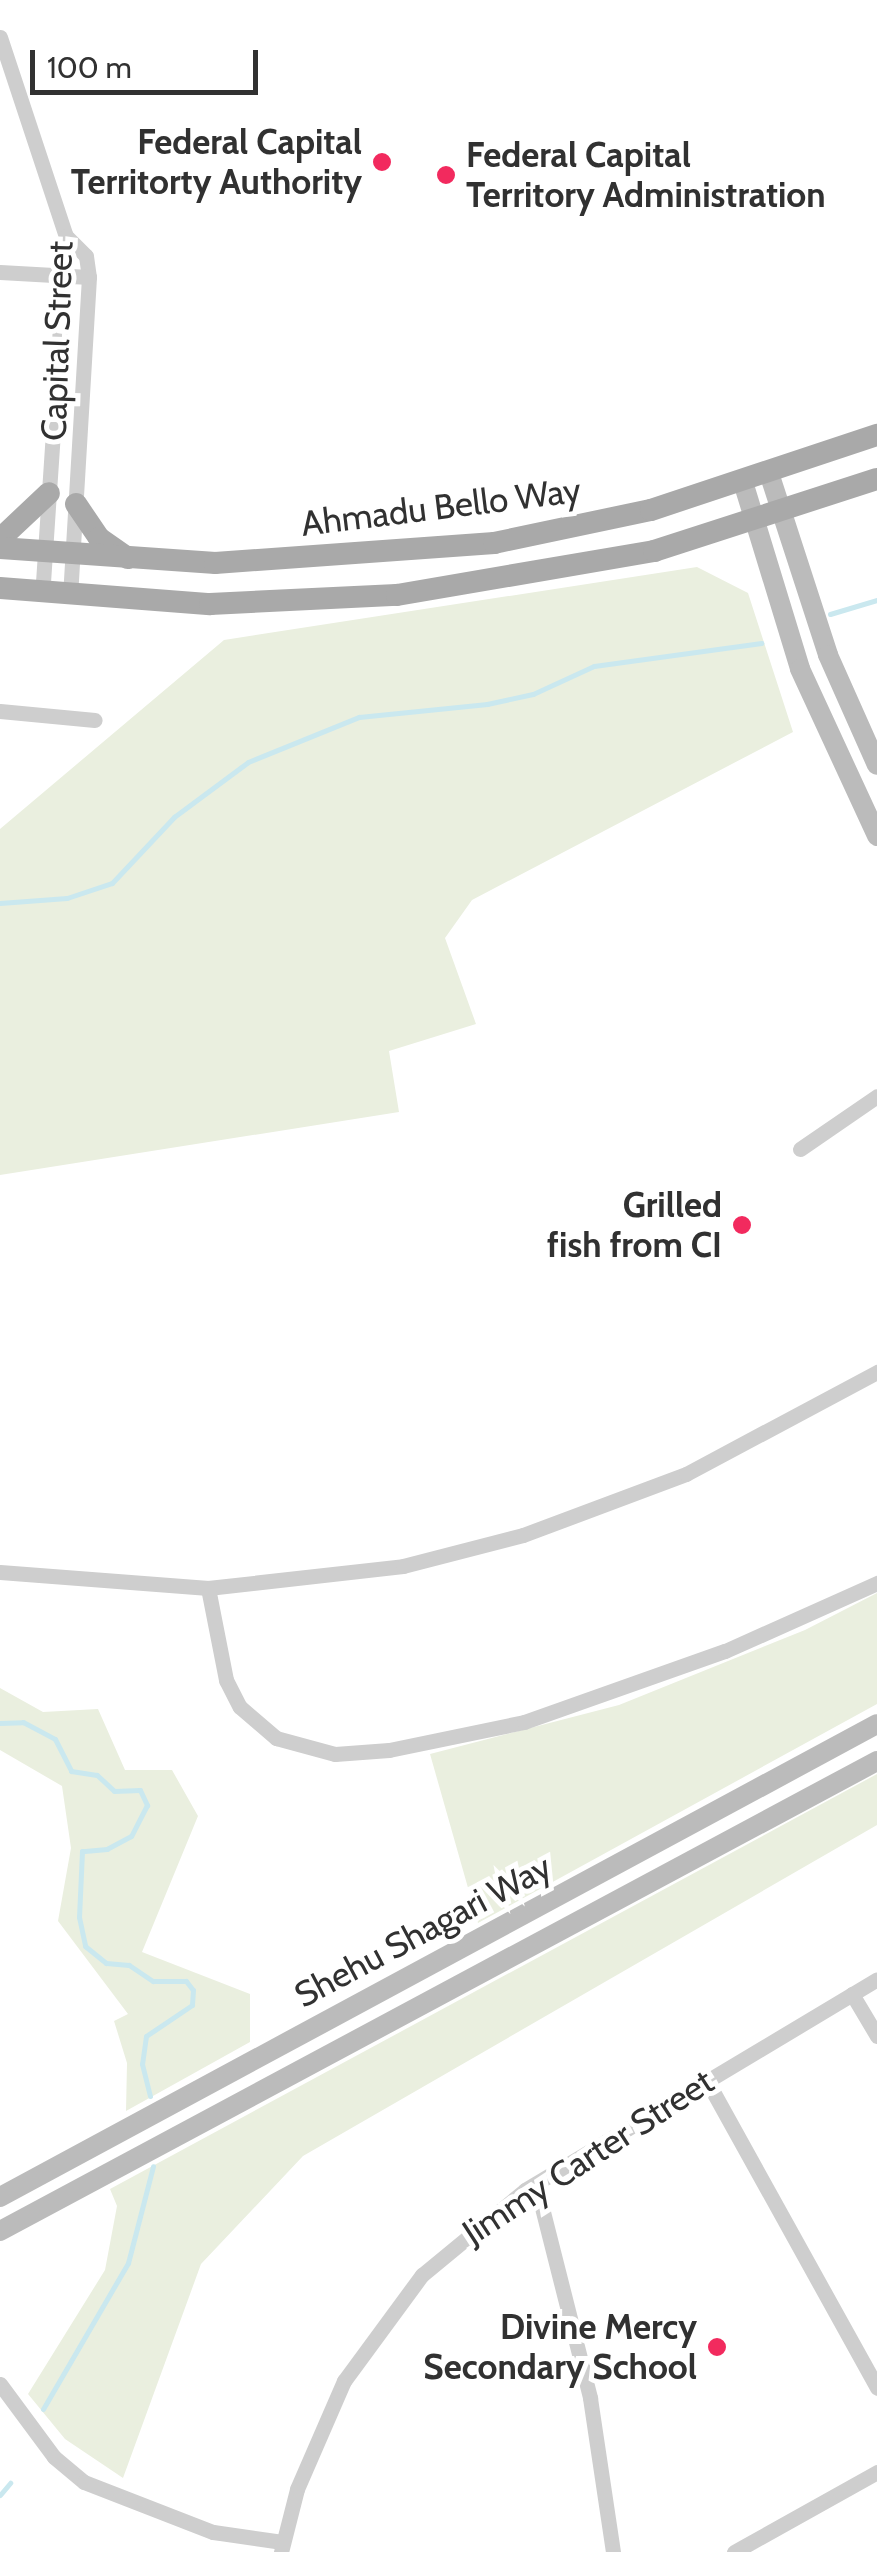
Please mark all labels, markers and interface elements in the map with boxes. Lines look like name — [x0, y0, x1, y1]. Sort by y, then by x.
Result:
scale bar — [35, 30, 262, 92]
text: 100 m — [47, 49, 132, 86]
place label: Federal Capital Territorty Authority — [71, 121, 362, 203]
place label: Federal Capital Territory Administration — [466, 134, 826, 216]
marker: Federal Capital Territorty Authority — [371, 151, 393, 173]
marker: Federal Capital Territory Administration — [435, 164, 457, 186]
street label: Capital Street — [33, 240, 81, 442]
street label: Ahmadu Bello Way — [299, 469, 583, 545]
place label: Grilled fish from CI — [547, 1184, 722, 1266]
marker: Grilled fish from CI — [731, 1214, 753, 1236]
street label: Shehu Shagari Way — [288, 1846, 558, 2016]
street label: Jimmy Carter Street — [455, 2060, 721, 2254]
place label: Divine Mercy Secondary School — [423, 2306, 697, 2388]
marker: Divine Mercy Secondary School — [706, 2336, 728, 2358]

